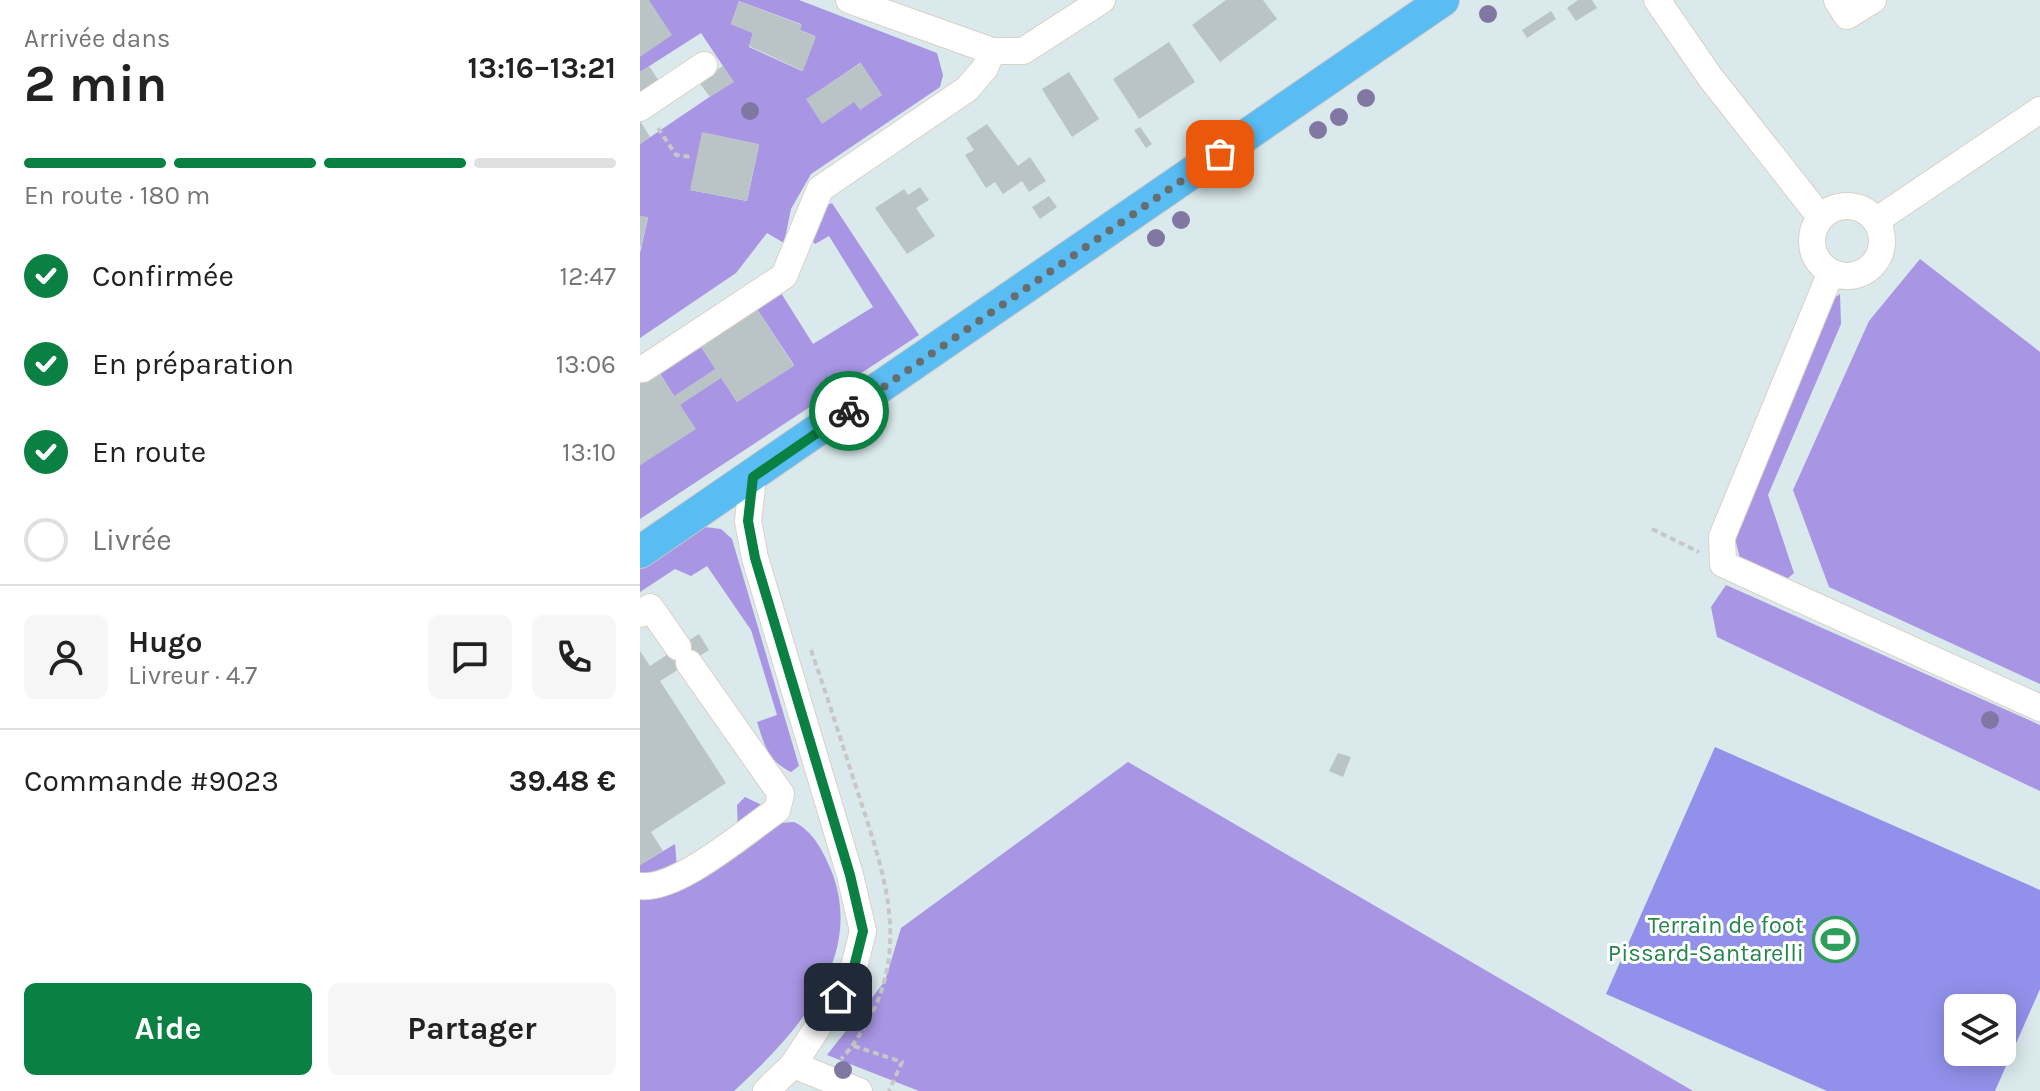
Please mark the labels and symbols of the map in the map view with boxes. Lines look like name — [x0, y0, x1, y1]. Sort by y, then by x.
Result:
pin — [1186, 120, 1254, 188]
courier — [809, 371, 889, 451]
place label: Terrain de foot Pissard-Santarelli — [1608, 911, 1804, 967]
sports icon: Terrain de foot Pissard-Santarelli — [1811, 915, 1859, 963]
pin — [804, 963, 872, 1031]

